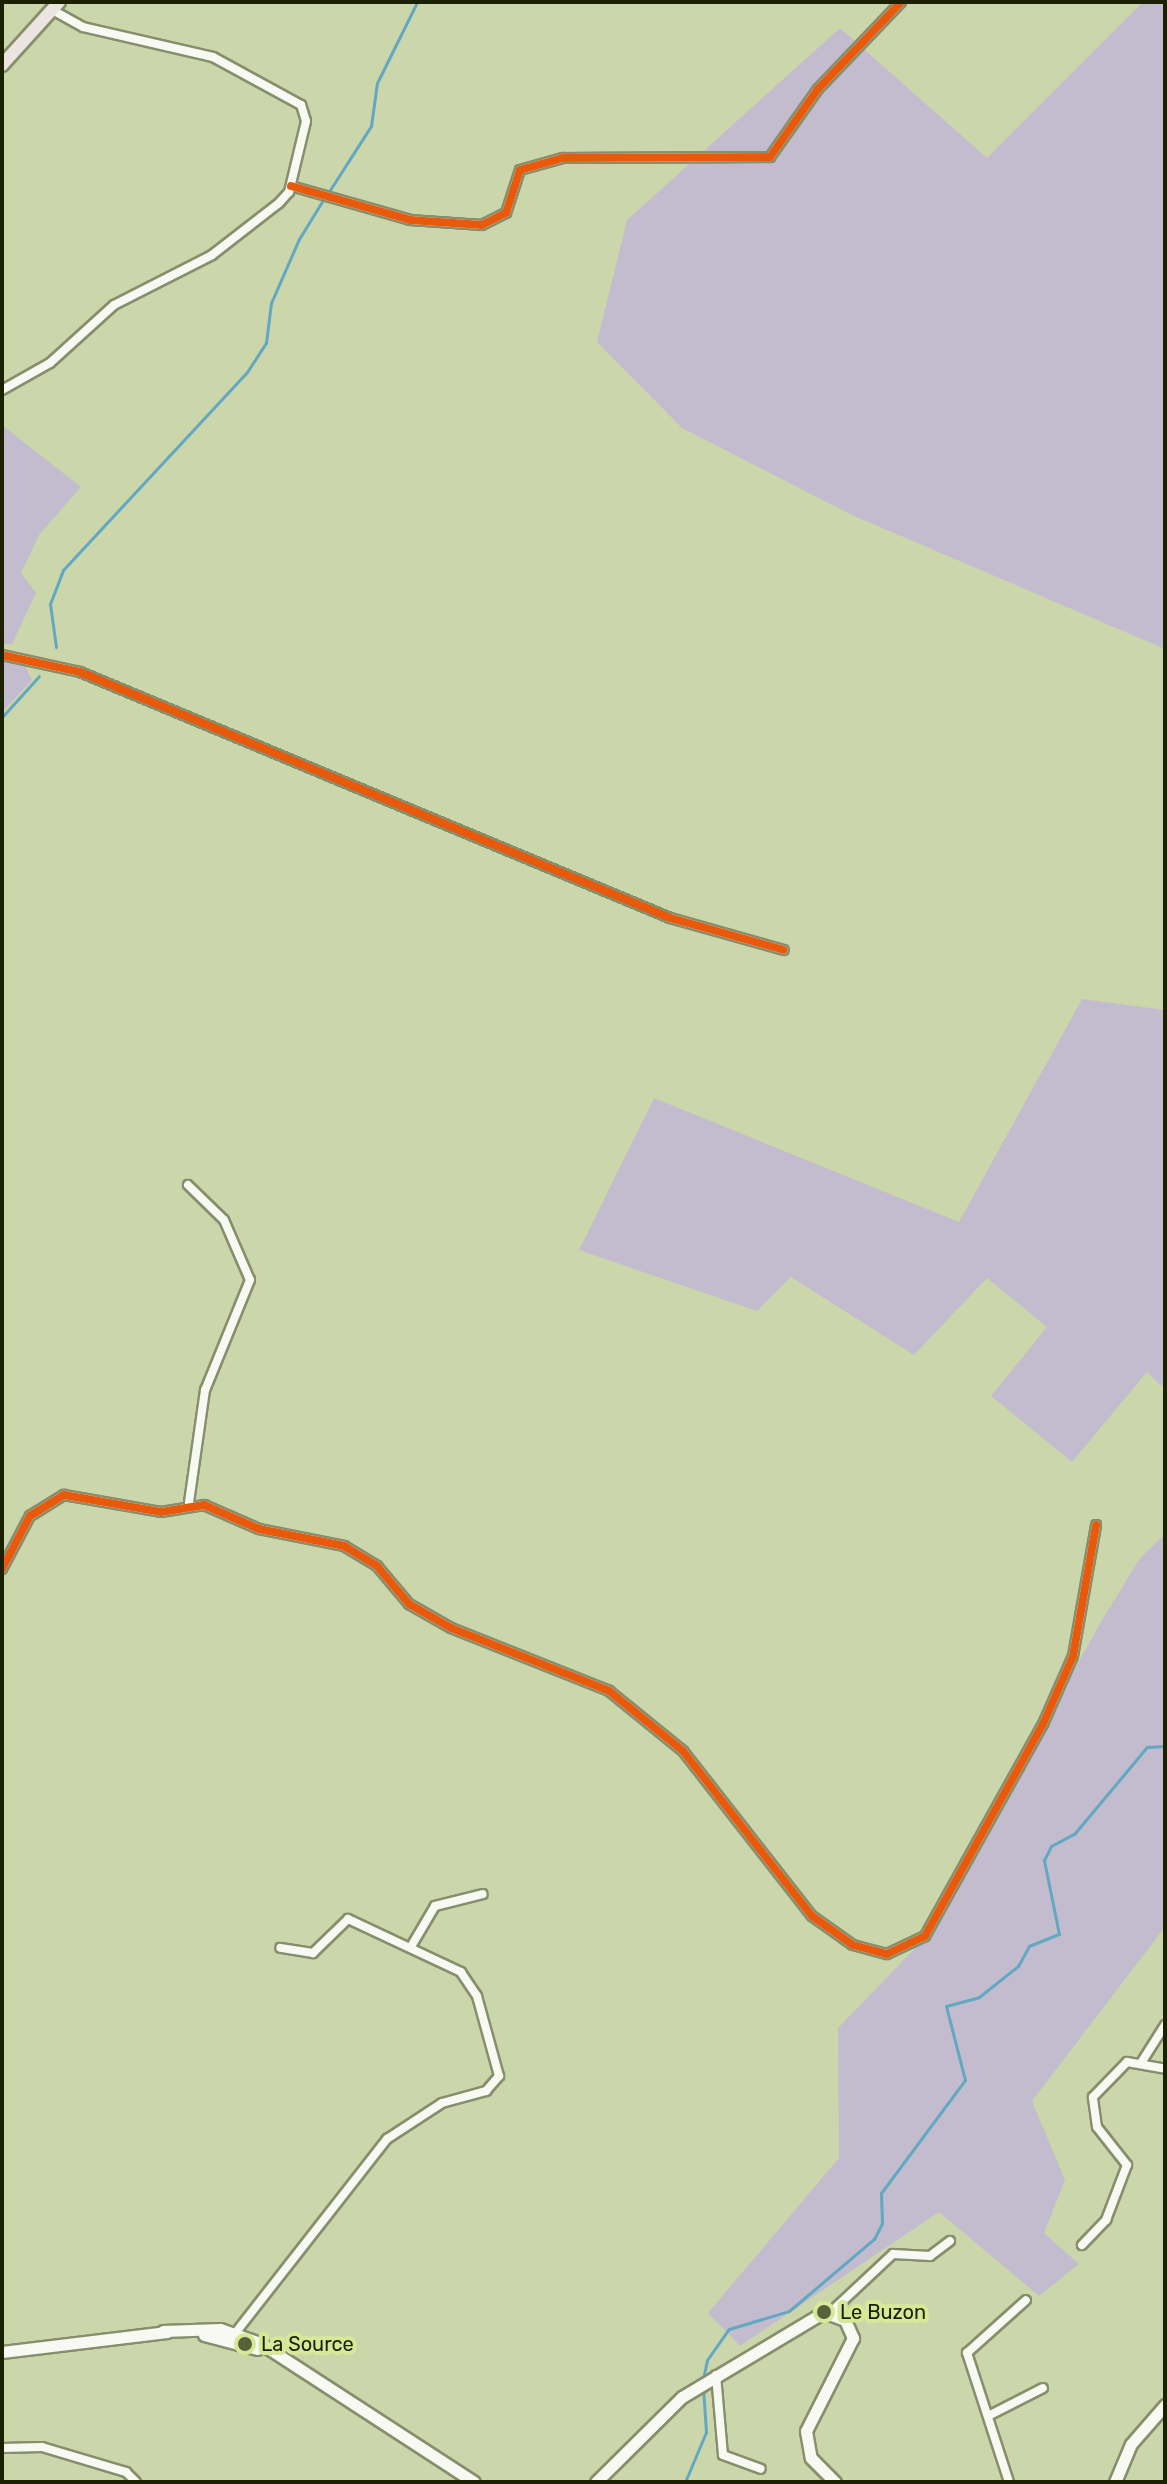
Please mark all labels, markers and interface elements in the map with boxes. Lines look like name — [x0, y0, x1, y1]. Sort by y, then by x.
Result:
place label: Le Buzon — [840, 2300, 926, 2324]
marker: Le Buzon — [815, 2303, 833, 2321]
place label: La Source — [261, 2332, 354, 2356]
marker: La Source — [236, 2335, 254, 2353]

